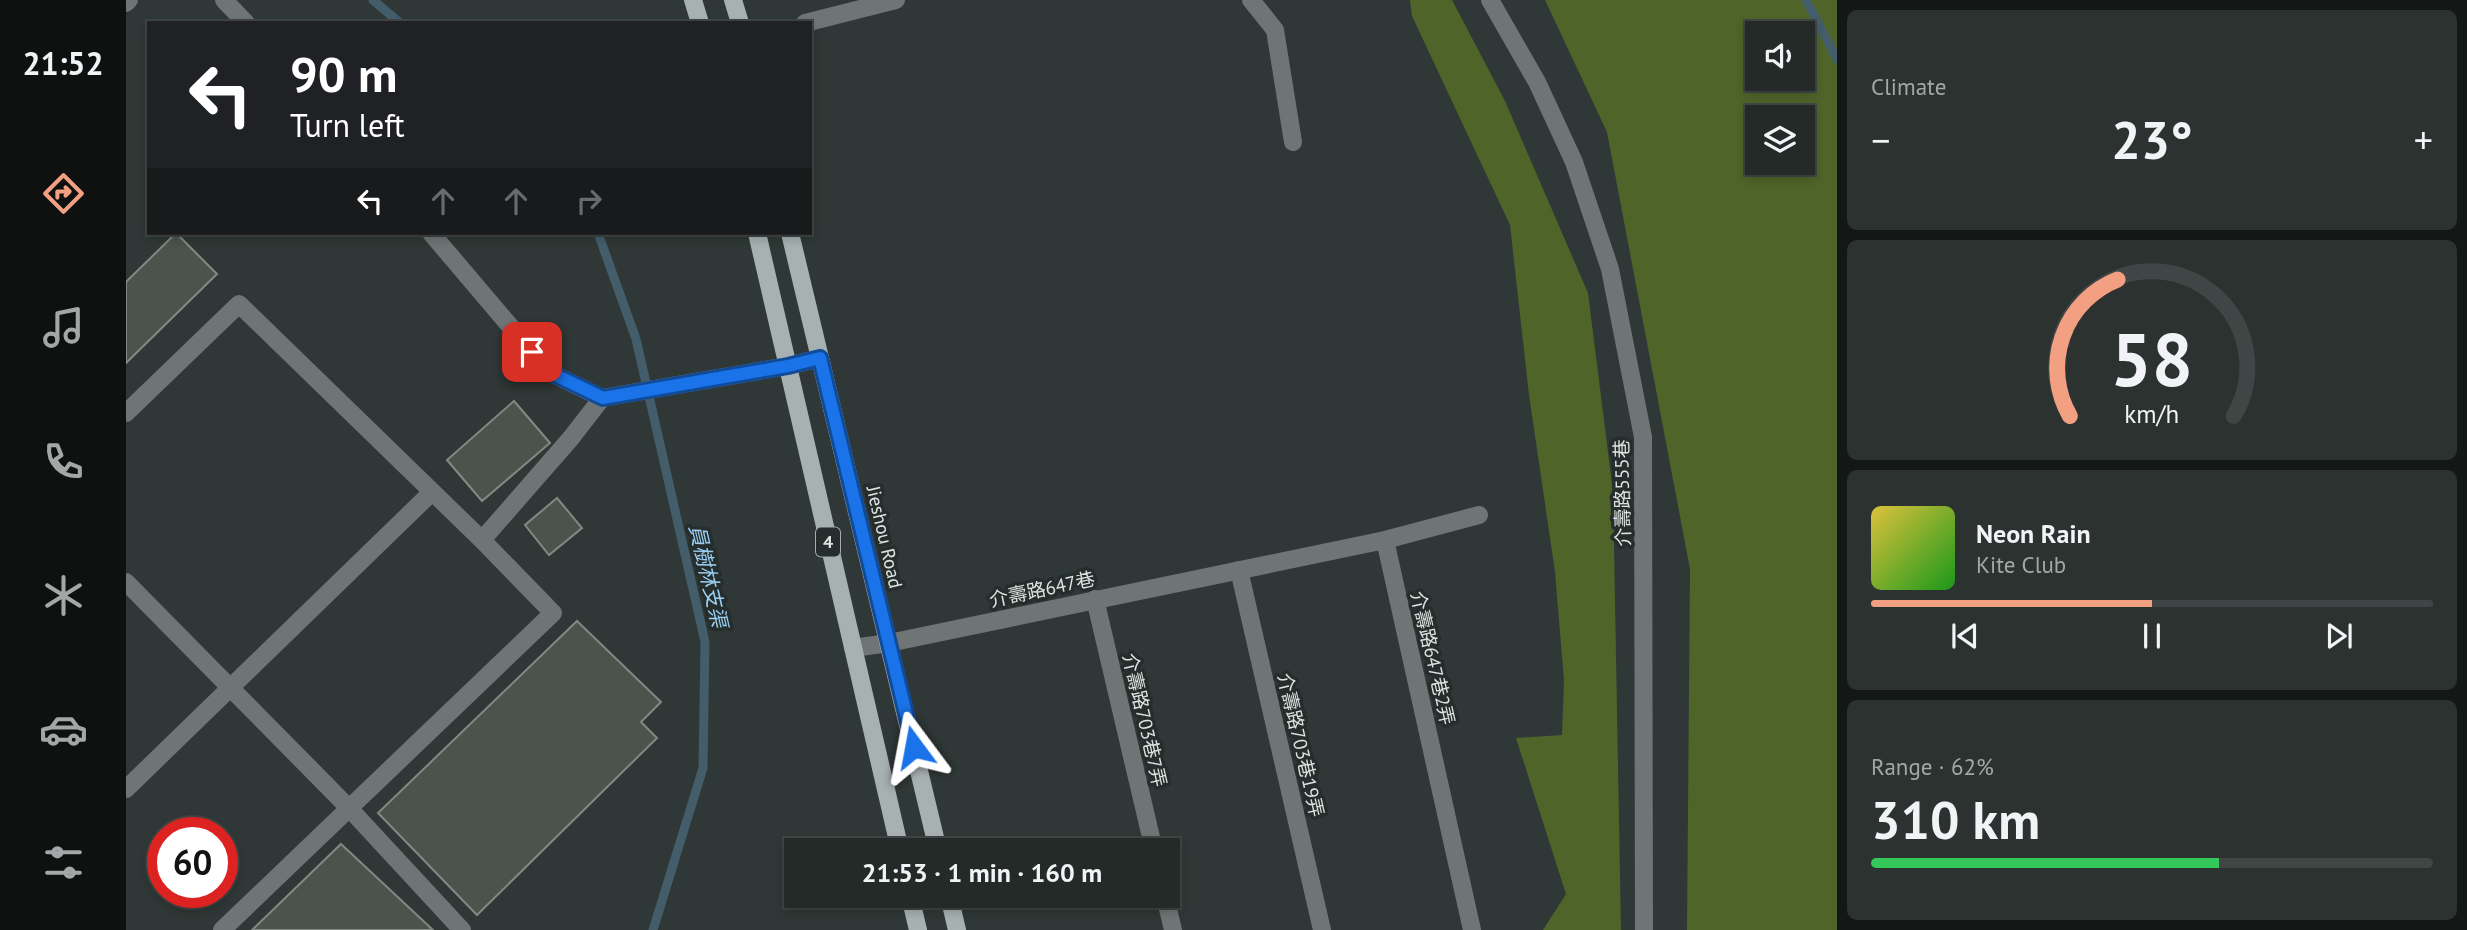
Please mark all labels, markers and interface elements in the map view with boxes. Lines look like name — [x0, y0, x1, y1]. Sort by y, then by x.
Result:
map controls — [1745, 21, 1815, 175]
button: sound — [1745, 21, 1815, 91]
text: 21:52 — [22, 42, 104, 84]
text: 90 m — [290, 42, 397, 106]
icon: left — [175, 49, 266, 140]
text: Climate — [1871, 72, 1946, 101]
text: Turn left — [290, 104, 405, 146]
button: layers — [1745, 105, 1815, 175]
text: 23° — [2111, 106, 2193, 173]
text: − — [1871, 115, 1890, 164]
text: + — [2414, 115, 2433, 164]
icon: directions — [39, 169, 88, 218]
icon: left — [351, 182, 389, 220]
icon: ahead — [424, 182, 462, 220]
icon: ahead — [497, 182, 535, 220]
icon: right — [570, 182, 608, 220]
icon: music — [39, 303, 88, 352]
text: 58 — [2111, 312, 2193, 406]
pin — [502, 322, 562, 382]
icon: arrive — [513, 333, 551, 371]
text: km/h — [2125, 398, 2179, 430]
icon: phone — [39, 437, 88, 486]
street label: 介壽路555巷 — [1609, 439, 1635, 547]
street label: Jieshou Road — [861, 482, 908, 591]
text: Neon Rain — [1976, 517, 2091, 550]
water label: 員樹林支渠 — [684, 522, 734, 633]
road number: 4 — [816, 528, 840, 556]
text: Kite Club — [1976, 550, 2066, 579]
street label: 介壽路647巷 — [987, 566, 1097, 612]
icon: climate — [39, 571, 88, 620]
street label: 介壽路647巷2弄 — [1406, 589, 1460, 727]
icon: previous — [1946, 617, 1984, 655]
icon: pause — [2133, 617, 2171, 655]
icon: next — [2320, 617, 2358, 655]
street label: 介壽路703巷7弄 — [1118, 651, 1172, 789]
street label: 介壽路703巷19弄 — [1273, 671, 1329, 819]
icon: car — [39, 705, 88, 754]
position arrow — [877, 710, 951, 784]
text: Range · 62% — [1871, 752, 1994, 781]
text: 310 km — [1871, 786, 2040, 853]
speed limit sign: 60 — [147, 817, 238, 908]
icon: filters — [39, 838, 88, 887]
text: 21:53 · 1 min · 160 m — [862, 856, 1102, 889]

